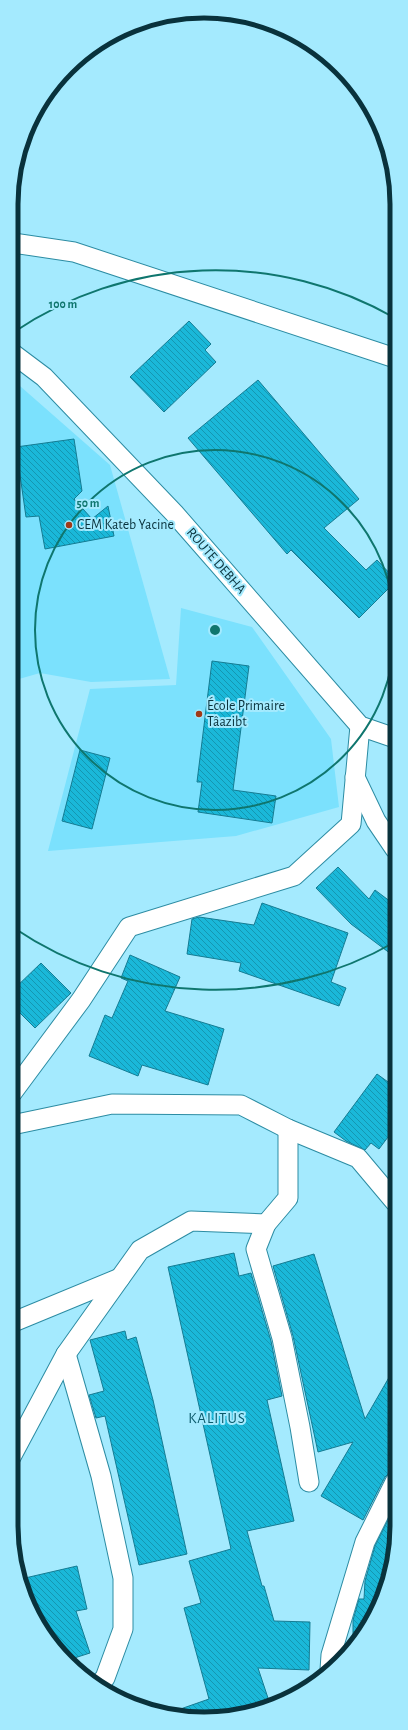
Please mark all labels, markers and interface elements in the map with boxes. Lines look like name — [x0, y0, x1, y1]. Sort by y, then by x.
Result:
text: 100 m — [49, 298, 77, 310]
text: 50 m — [77, 497, 100, 509]
place label: CEM Kateb Yacine — [77, 518, 174, 532]
marker: CEM Kateb Yacine — [64, 520, 74, 530]
street label: ROUTE DEBHA — [184, 525, 248, 597]
centre of rings — [208, 623, 222, 637]
place label: École Primaire Tâazibt — [207, 696, 285, 729]
marker: École Primaire Tâazibt — [194, 709, 204, 719]
district label: KALITUS — [188, 1411, 246, 1426]

